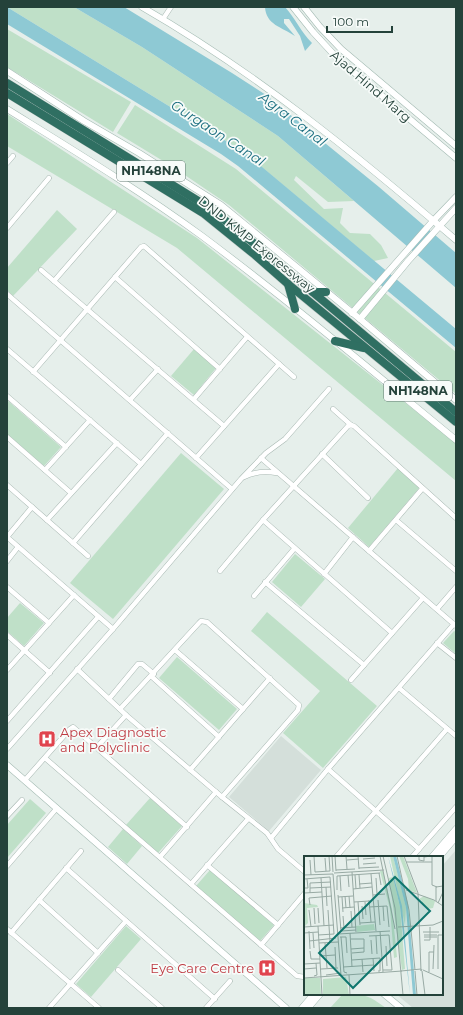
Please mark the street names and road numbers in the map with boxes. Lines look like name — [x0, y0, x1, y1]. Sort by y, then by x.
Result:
street label: Ajad Hind Marg — [327, 47, 415, 125]
road number: NH148NA — [117, 161, 185, 181]
street label: DND KMP Expressway — [196, 192, 319, 297]
road number: NH148NA — [384, 381, 452, 401]

